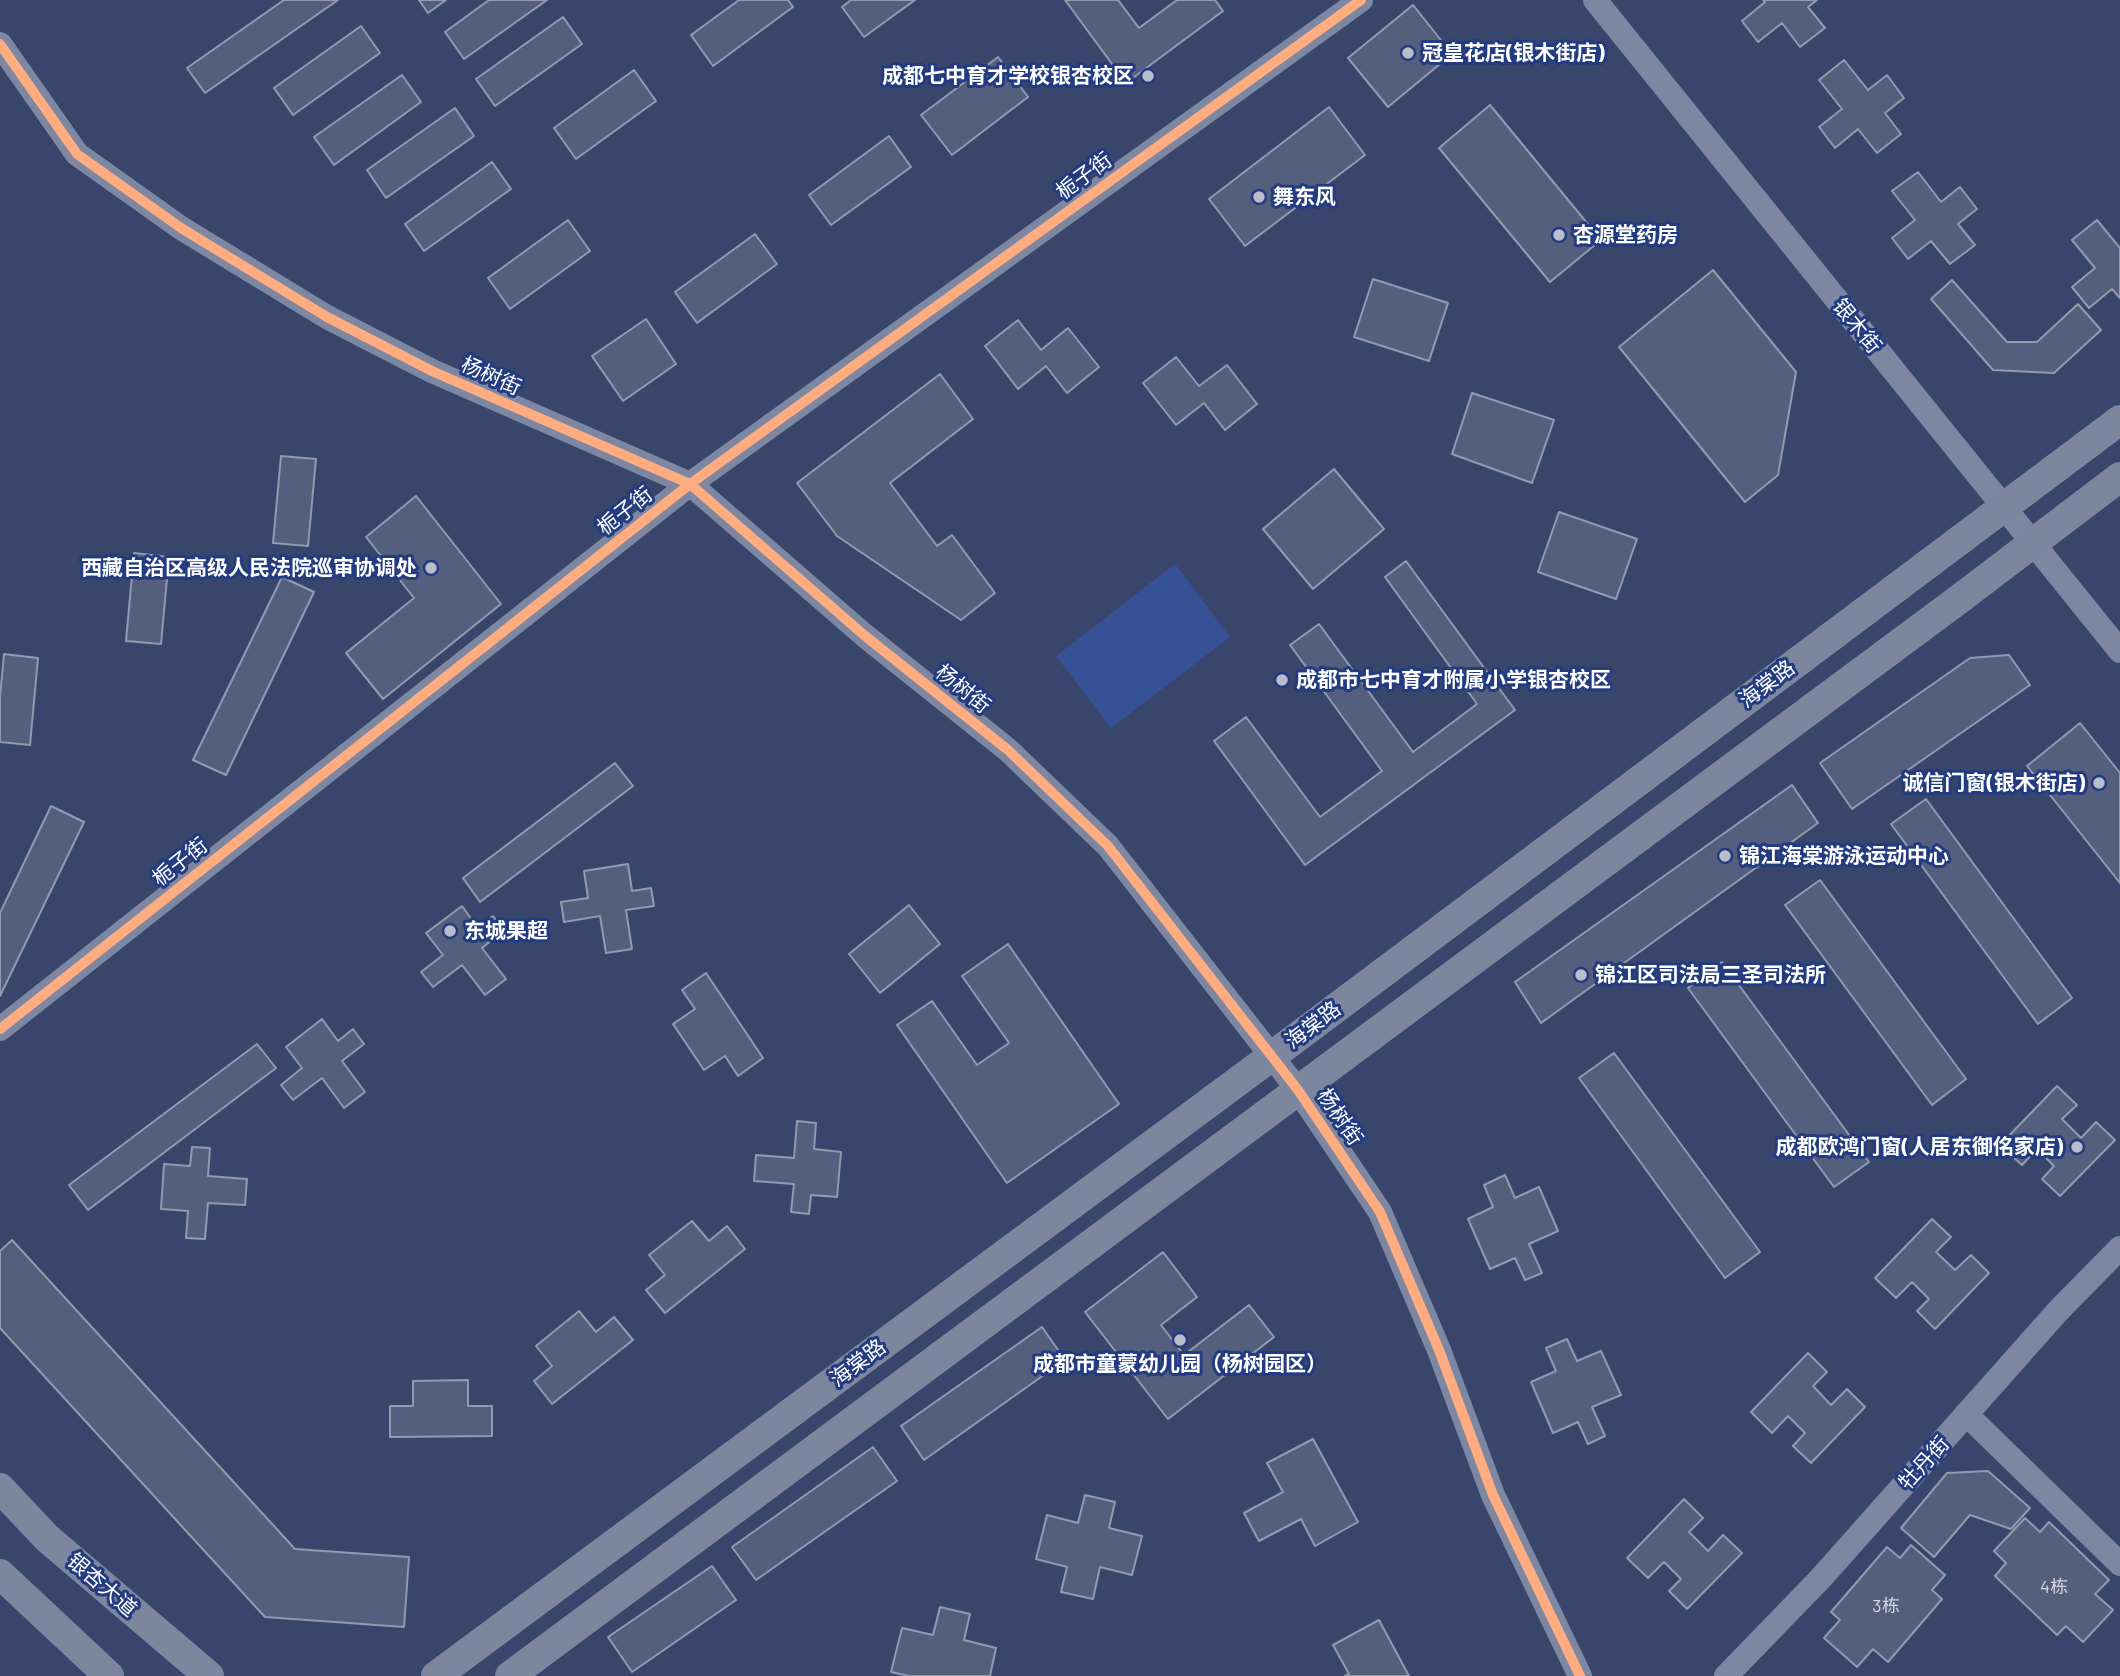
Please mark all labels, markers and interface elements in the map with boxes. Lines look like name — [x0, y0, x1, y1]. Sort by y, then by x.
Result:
place label: 冠皇花店(银木街店) — [1422, 40, 1605, 66]
marker: 冠皇花店(银木街店) — [1400, 45, 1416, 61]
place label: 成都七中育才学校银杏校区 — [882, 63, 1134, 89]
marker: 成都七中育才学校银杏校区 — [1140, 68, 1156, 84]
street label: 栀子街 — [1051, 147, 1117, 205]
place label: 舞东风 — [1273, 184, 1336, 210]
marker: 舞东风 — [1251, 189, 1267, 205]
place label: 杏源堂药房 — [1573, 222, 1678, 248]
marker: 杏源堂药房 — [1551, 227, 1567, 243]
street label: 银木街 — [1827, 294, 1887, 358]
street label: 杨树街 — [457, 352, 525, 400]
street label: 栀子街 — [592, 482, 658, 540]
place label: 西藏自治区高级人民法院巡审协调处 — [81, 555, 417, 581]
marker: 西藏自治区高级人民法院巡审协调处 — [423, 560, 439, 576]
street label: 海棠路 — [1734, 655, 1800, 713]
street label: 杨树街 — [931, 659, 995, 719]
place label: 成都市七中育才附属小学银杏校区 — [1296, 667, 1611, 693]
marker: 成都市七中育才附属小学银杏校区 — [1274, 672, 1290, 688]
place label: 诚信门窗(银木街店) — [1902, 770, 2085, 796]
marker: 诚信门窗(银木街店) — [2091, 775, 2107, 791]
street label: 栀子街 — [147, 833, 213, 891]
place label: 锦江海棠游泳运动中心 — [1739, 843, 1949, 869]
marker: 锦江海棠游泳运动中心 — [1717, 848, 1733, 864]
place label: 东城果超 — [464, 918, 548, 944]
marker: 东城果超 — [442, 923, 458, 939]
place label: 锦江区司法局三圣司法所 — [1595, 962, 1826, 988]
marker: 锦江区司法局三圣司法所 — [1573, 967, 1589, 983]
street label: 海棠路 — [1280, 996, 1346, 1054]
street label: 杨树街 — [1312, 1084, 1368, 1150]
place label: 成都欧鸿门窗(人居东御佲家店) — [1775, 1134, 2063, 1160]
marker: 成都欧鸿门窗(人居东御佲家店) — [2069, 1139, 2085, 1155]
marker: 成都市童蒙幼儿园（杨树园区） — [1172, 1332, 1188, 1348]
street label: 海棠路 — [825, 1334, 891, 1392]
place label: 成都市童蒙幼儿园（杨树园区） — [1033, 1351, 1327, 1377]
street label: 牡丹街 — [1894, 1431, 1954, 1495]
street label: 银杏大道 — [62, 1548, 142, 1622]
house number: 4栋 — [2040, 1576, 2068, 1598]
house number: 3栋 — [1872, 1595, 1900, 1617]

